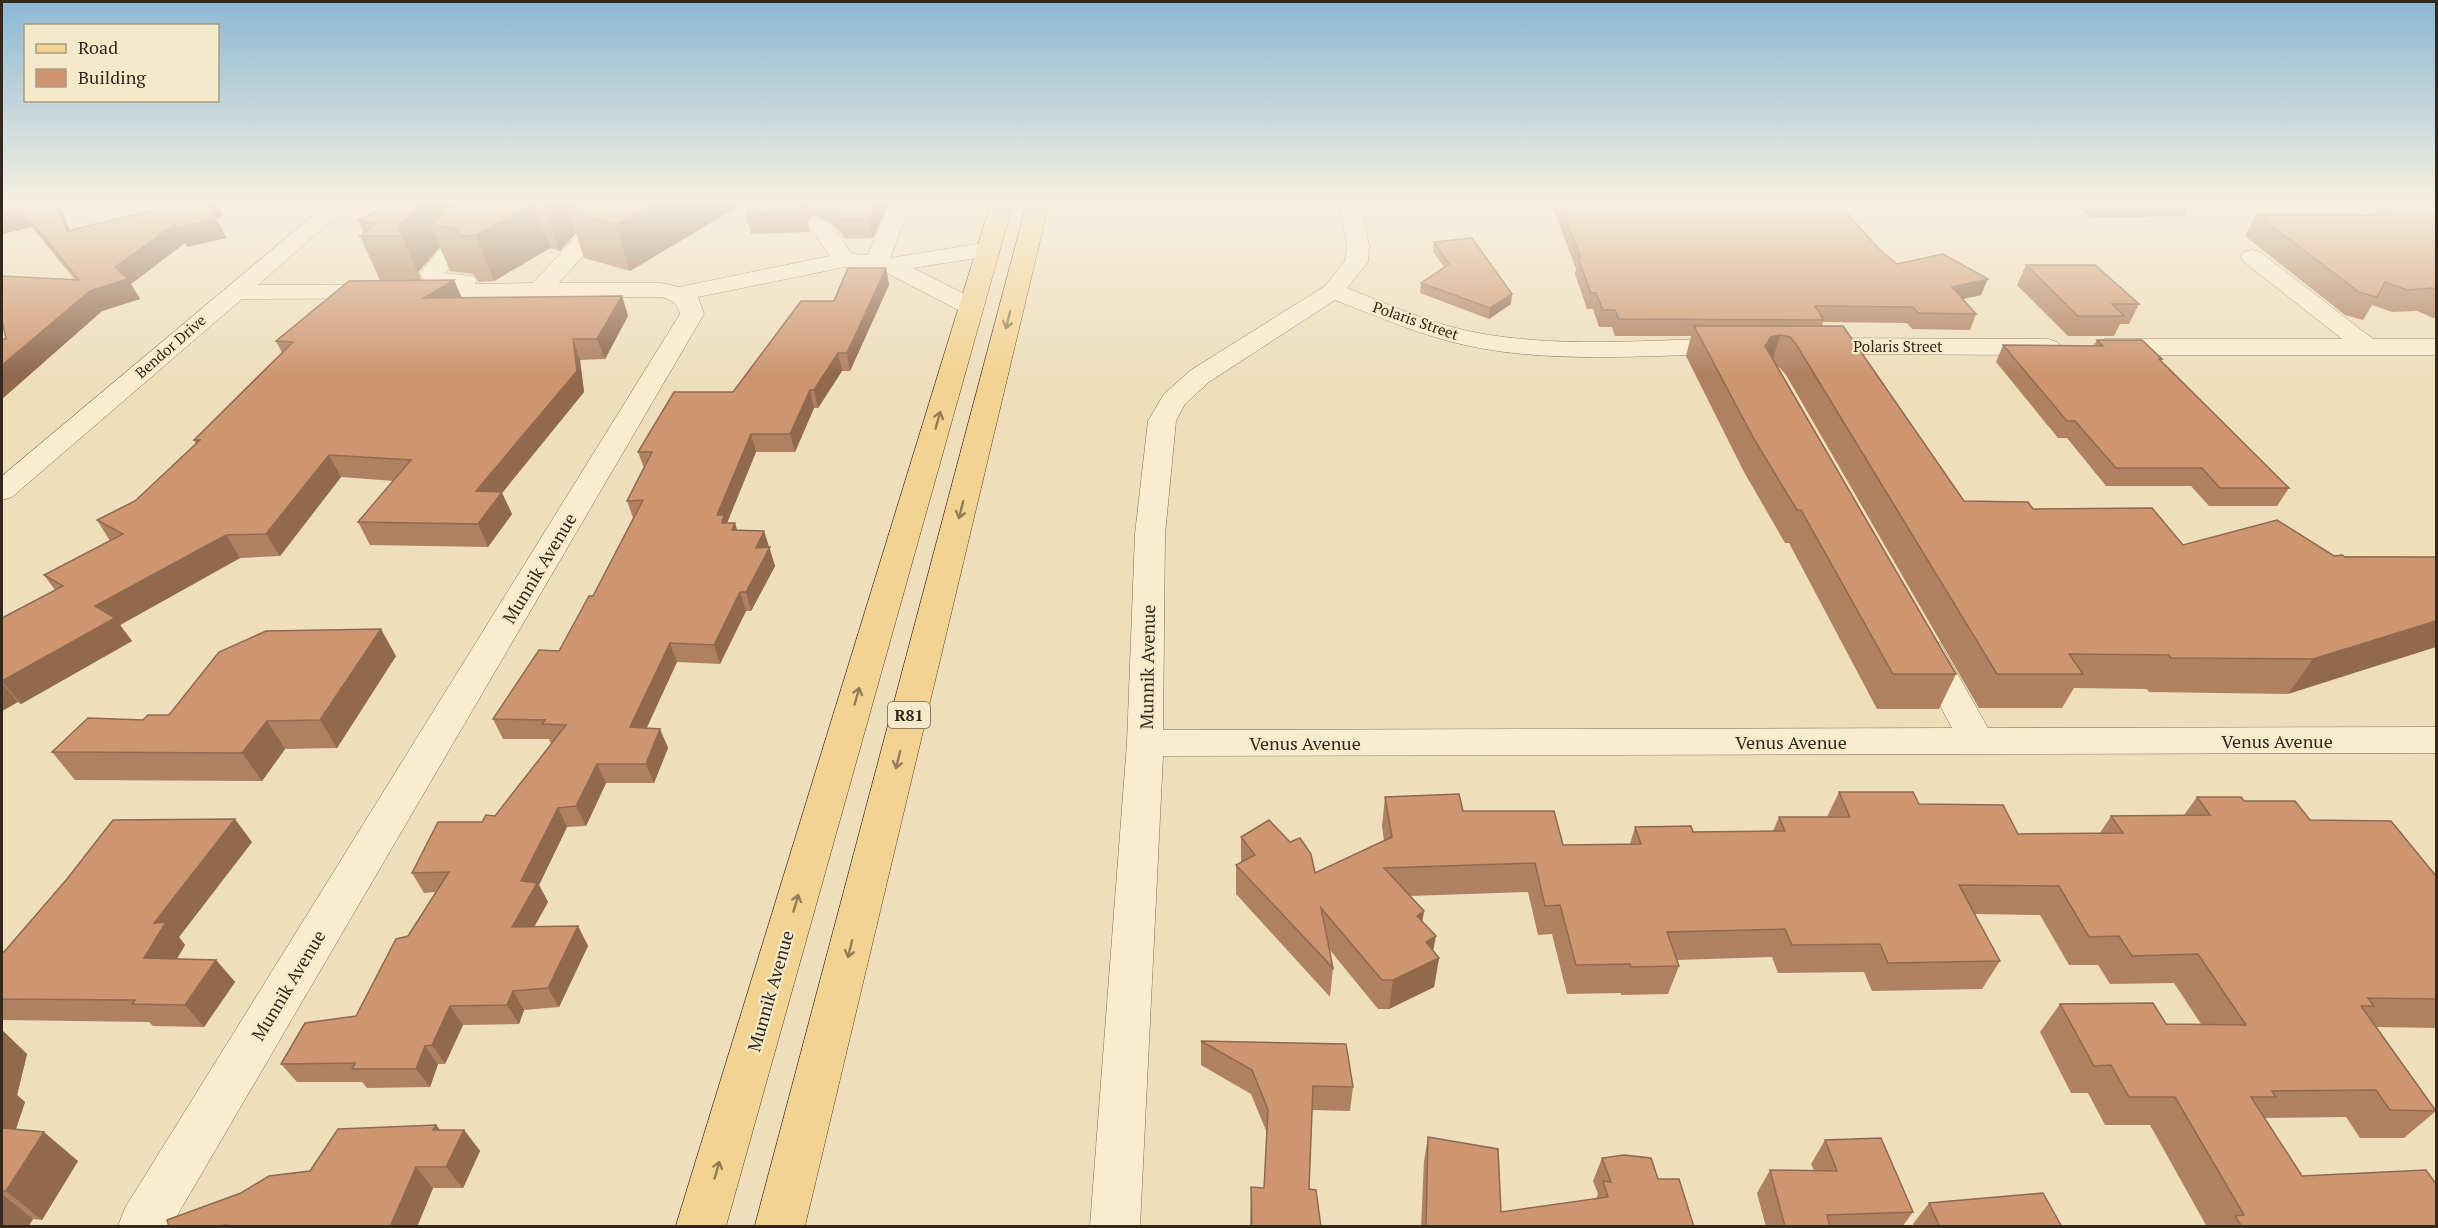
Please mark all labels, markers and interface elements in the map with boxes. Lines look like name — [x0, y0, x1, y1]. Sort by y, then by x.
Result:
legend — [24, 24, 219, 102]
text: Road — [78, 35, 118, 59]
text: Building — [78, 65, 146, 89]
street label: Polaris Street — [1371, 296, 1462, 344]
street label: Bendor Drive — [130, 310, 210, 382]
one-way arrow — [1002, 311, 1014, 330]
street label: Polaris Street — [1853, 336, 1943, 356]
one-way arrow — [933, 411, 944, 430]
one-way arrow — [954, 500, 966, 519]
street label: Munnik Avenue — [497, 508, 581, 628]
street label: Munnik Avenue — [1134, 604, 1160, 730]
one-way arrow — [852, 686, 863, 705]
road number: R81 — [888, 702, 930, 728]
street label: Venus Avenue — [2221, 729, 2333, 753]
street label: Venus Avenue — [1735, 730, 1847, 754]
street label: Venus Avenue — [1249, 731, 1361, 755]
one-way arrow — [891, 750, 903, 769]
one-way arrow — [791, 894, 802, 913]
street label: Munnik Avenue — [246, 925, 330, 1045]
street label: Munnik Avenue — [741, 928, 799, 1054]
one-way arrow — [844, 939, 855, 958]
one-way arrow — [712, 1161, 723, 1180]

